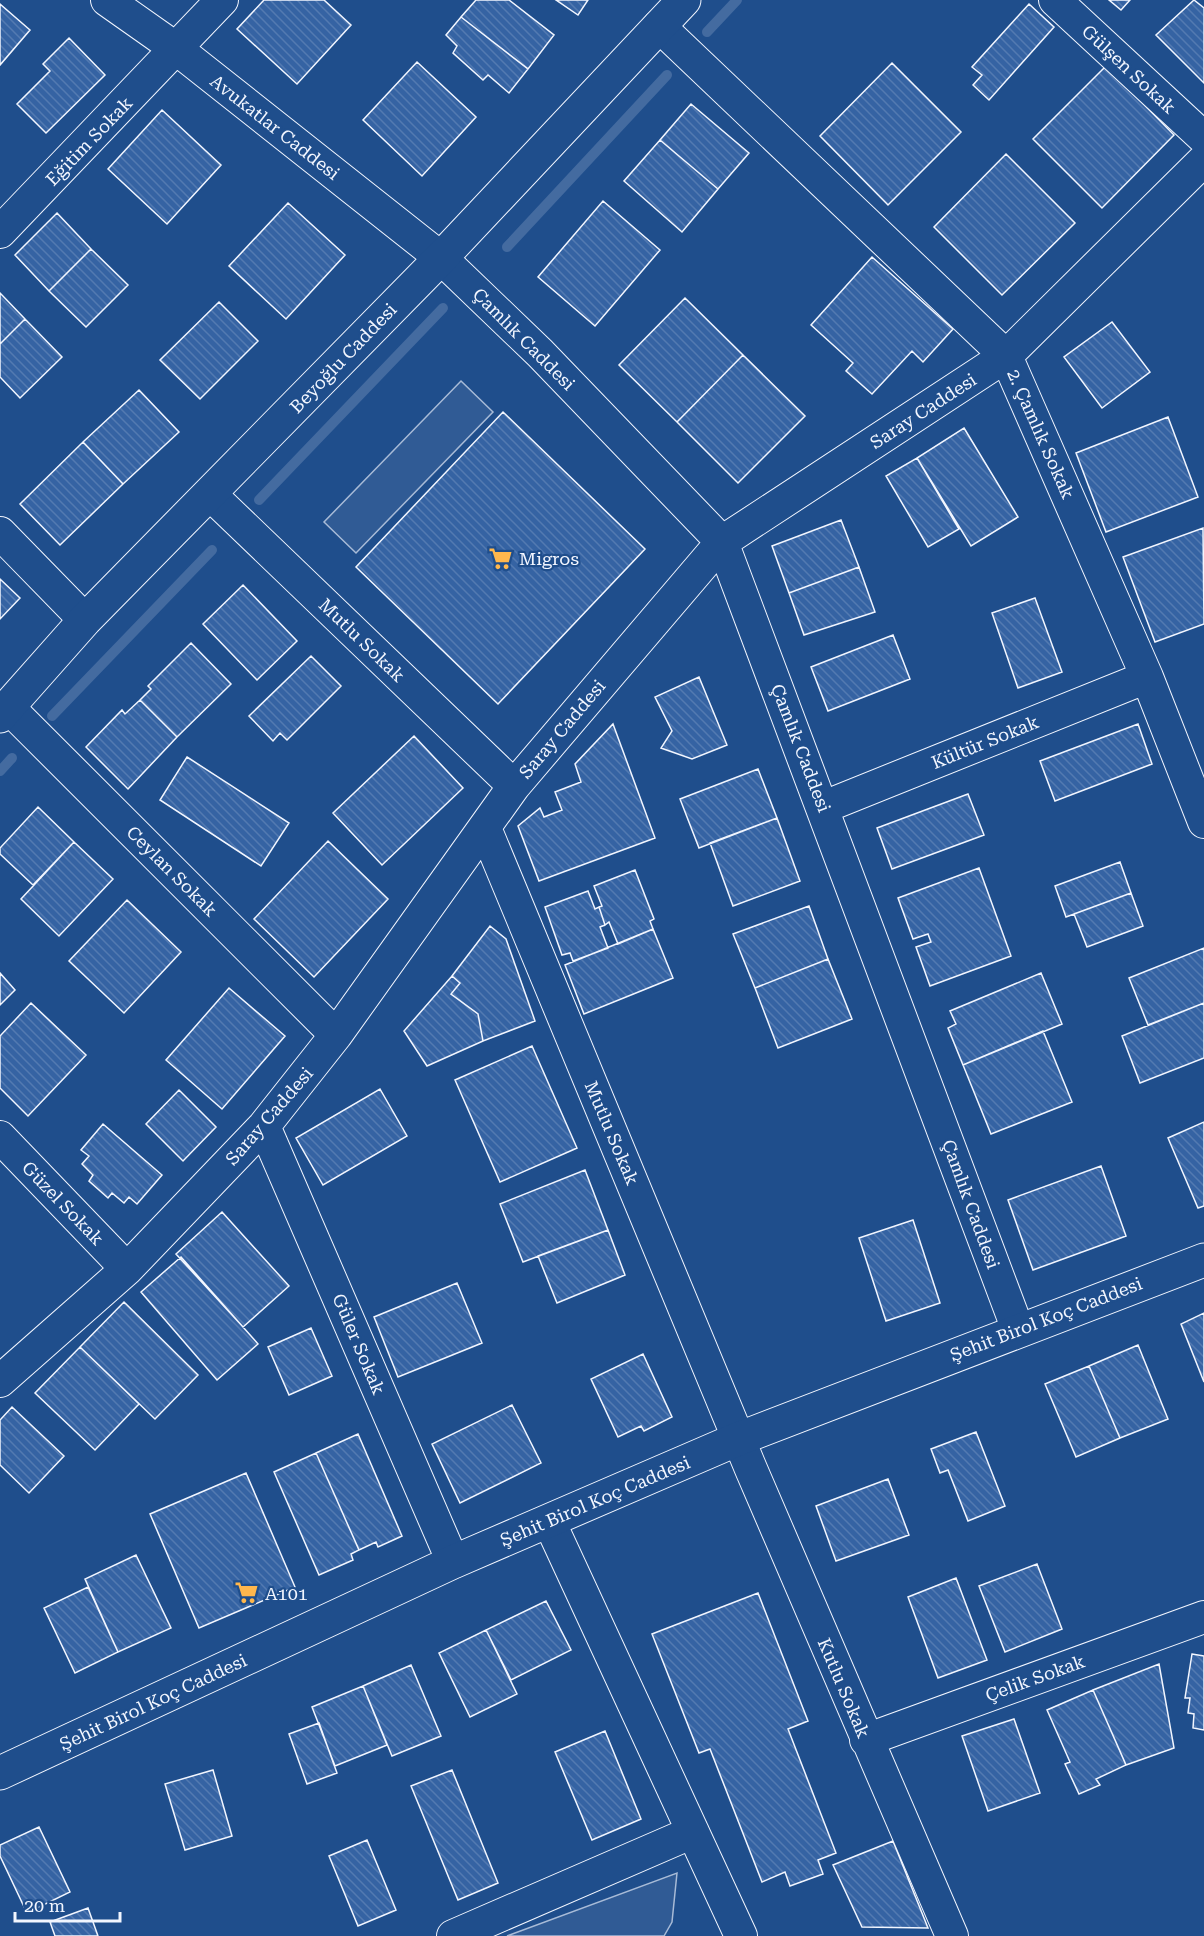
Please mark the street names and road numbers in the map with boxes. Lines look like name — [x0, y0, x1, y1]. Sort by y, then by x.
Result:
street label: Gülşen Sokak — [1078, 20, 1180, 118]
street label: Avukatlar Caddesi — [206, 70, 344, 184]
street label: Eğitim Sokak — [41, 92, 137, 190]
street label: Çamlık Caddesi — [469, 284, 580, 395]
street label: Beyoğlu Caddesi — [285, 299, 401, 417]
street label: 2. Çamlık Sokak — [1003, 366, 1079, 502]
street label: Saray Caddesi — [866, 369, 980, 453]
street label: Mutlu Sokak — [315, 594, 409, 686]
street label: Saray Caddesi — [515, 675, 610, 783]
street label: Çamlık Caddesi — [767, 681, 835, 815]
street label: Kültür Sokak — [928, 711, 1042, 773]
street label: Ceylan Sokak — [122, 821, 222, 921]
street label: Saray Caddesi — [221, 1063, 317, 1169]
street label: Mutlu Sokak — [581, 1078, 643, 1188]
street label: Çamlık Caddesi — [938, 1137, 1004, 1272]
street label: Güzel Sokak — [18, 1157, 108, 1249]
street label: Şehit Birol Koç Caddesi — [947, 1273, 1145, 1365]
street label: Güler Sokak — [328, 1290, 390, 1398]
street label: Şehit Birol Koç Caddesi — [497, 1451, 693, 1551]
street label: Kutlu Sokak — [814, 1635, 874, 1741]
street label: Şehit Birol Koç Caddesi — [56, 1649, 250, 1755]
street label: Çelik Sokak — [982, 1650, 1088, 1706]

